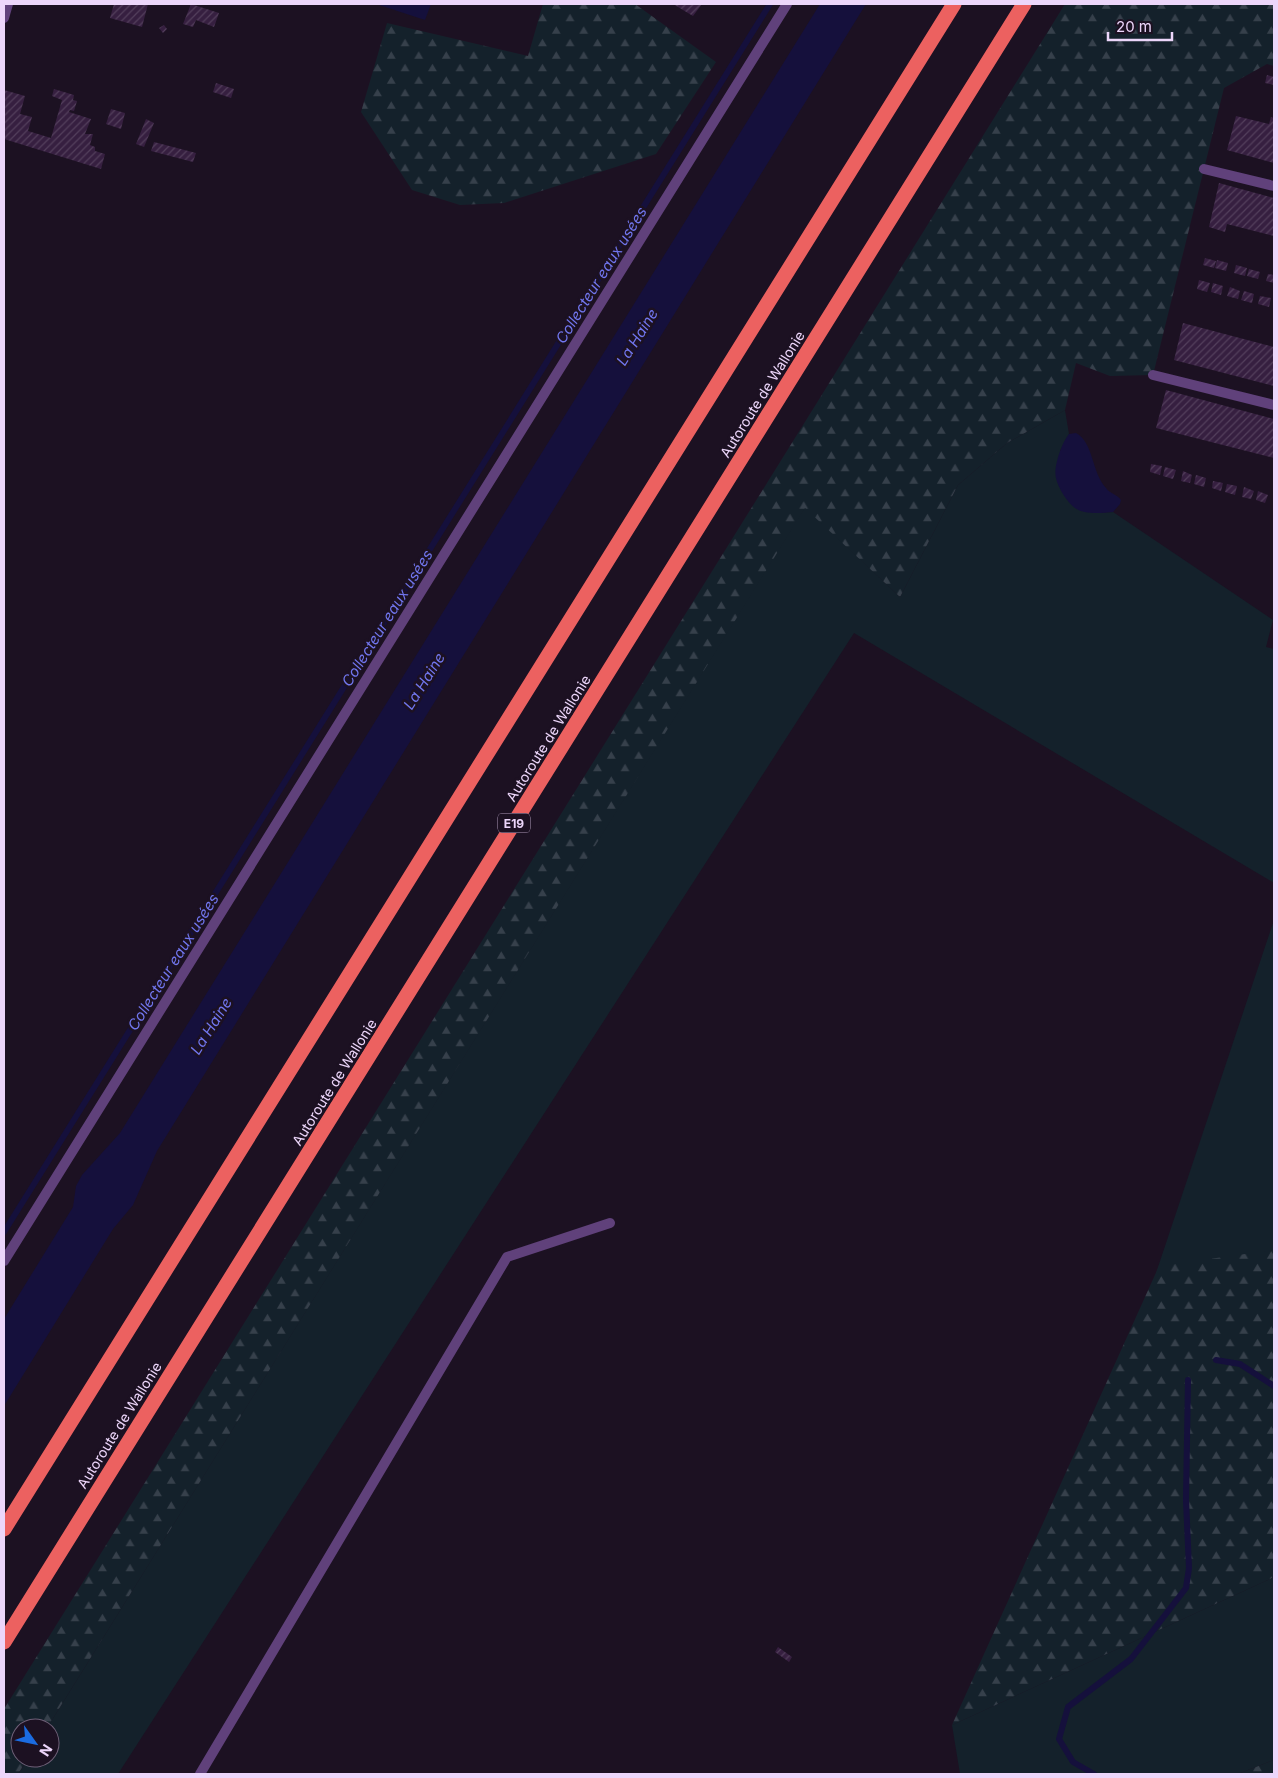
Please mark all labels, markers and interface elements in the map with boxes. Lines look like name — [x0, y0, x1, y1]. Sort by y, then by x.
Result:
scale bar — [1108, 10, 1172, 42]
text: 20 m — [1116, 17, 1152, 36]
water label: Collecteur eaux usées — [551, 203, 651, 347]
water label: La Haine — [612, 305, 662, 369]
street label: Autoroute de Wallonie — [716, 328, 808, 460]
water label: Collecteur eaux usées — [337, 546, 437, 690]
water label: La Haine — [399, 649, 449, 713]
street label: Autoroute de Wallonie — [502, 672, 594, 804]
road number: E19 — [498, 814, 530, 832]
water label: Collecteur eaux usées — [123, 890, 223, 1034]
water label: La Haine — [186, 994, 236, 1058]
street label: Autoroute de Wallonie — [288, 1016, 380, 1148]
street label: Autoroute de Wallonie — [73, 1359, 165, 1491]
north arrow — [10, 1718, 60, 1768]
text: N — [36, 1741, 56, 1759]

